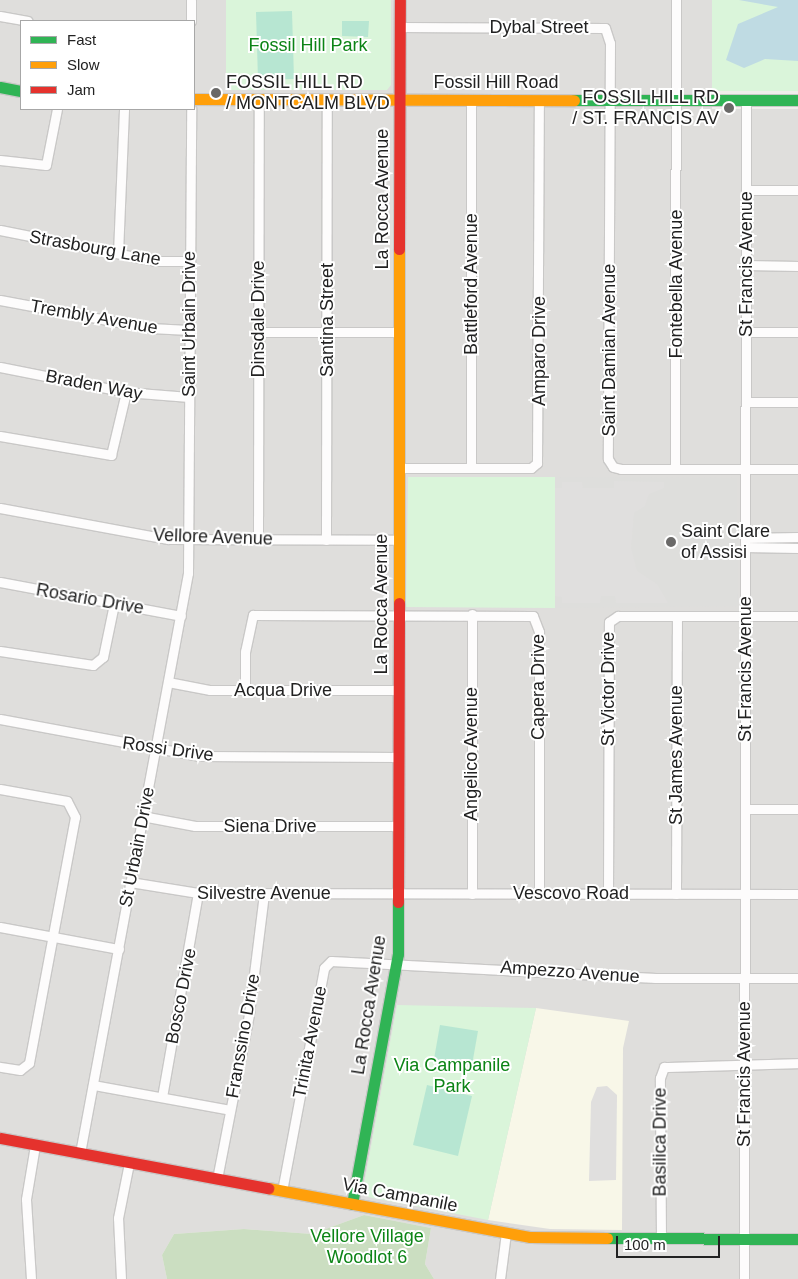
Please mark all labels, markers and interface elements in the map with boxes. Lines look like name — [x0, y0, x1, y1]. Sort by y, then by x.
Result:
street label: Dybal Street — [489, 16, 589, 38]
legend — [20, 20, 195, 110]
text: Fast — [67, 31, 96, 48]
park label: Fossil Hill Park — [248, 34, 368, 56]
text: Slow — [67, 56, 100, 73]
street label: Fossil Hill Road — [433, 71, 559, 93]
place label: FOSSIL HILL RD / MONTCALM BLVD — [226, 72, 390, 115]
text: Jam — [67, 81, 95, 98]
marker: FOSSIL HILL RD / MONTCALM BLVD — [210, 87, 222, 99]
place label: FOSSIL HILL RD / ST. FRANCIS AV — [571, 87, 719, 130]
marker: FOSSIL HILL RD / ST. FRANCIS AV — [723, 102, 735, 114]
street label: La Rocca Avenue — [371, 128, 393, 270]
street label: St Francis Avenue — [735, 191, 757, 337]
street label: Fontebella Avenue — [665, 209, 687, 359]
street label: Battleford Avenue — [460, 213, 482, 355]
street label: Strasbourg Lane — [28, 226, 162, 270]
street label: Saint Urbain Drive — [178, 251, 200, 397]
street label: Dinsdale Drive — [247, 260, 269, 378]
street label: Santina Street — [316, 263, 338, 377]
street label: Saint Damian Avenue — [598, 263, 620, 437]
street label: Trembly Avenue — [28, 295, 160, 339]
street label: Amparo Drive — [528, 296, 550, 406]
street label: Braden Way — [44, 365, 144, 405]
place label: Saint Clare of Assisi — [681, 521, 770, 564]
street label: Vellore Avenue — [152, 524, 274, 550]
street label: La Rocca Avenue — [370, 533, 392, 675]
marker: Saint Clare of Assisi — [665, 536, 677, 548]
street label: Rosario Drive — [34, 579, 146, 619]
street label: St Francis Avenue — [734, 596, 756, 742]
street label: St Victor Drive — [597, 632, 619, 746]
street label: Capera Drive — [527, 634, 549, 740]
street label: Acqua Drive — [234, 679, 332, 701]
street label: St James Avenue — [665, 685, 687, 825]
street label: Angelico Avenue — [460, 687, 482, 821]
street label: Rossi Drive — [121, 732, 215, 766]
street label: St Urbain Drive — [115, 785, 159, 909]
street label: Siena Drive — [223, 815, 317, 837]
street label: Silvestre Avenue — [197, 882, 331, 904]
street label: Vescovo Road — [513, 882, 629, 904]
street label: La Rocca Avenue — [347, 933, 391, 1077]
street label: Bosco Drive — [161, 946, 201, 1046]
street label: Ampezzo Avenue — [499, 956, 641, 988]
street label: Franssino Drive — [221, 972, 265, 1100]
street label: Trinita Avenue — [288, 983, 332, 1101]
street label: St Francis Avenue — [733, 1001, 755, 1147]
park label: Via Campanile Park — [394, 1055, 510, 1098]
street label: Basilica Drive — [649, 1087, 671, 1197]
street label: Via Campanile — [341, 1173, 459, 1217]
park label: Vellore Village Woodlot 6 — [310, 1226, 424, 1268]
scale bar — [618, 1226, 722, 1258]
text: 100 m — [624, 1236, 666, 1253]

